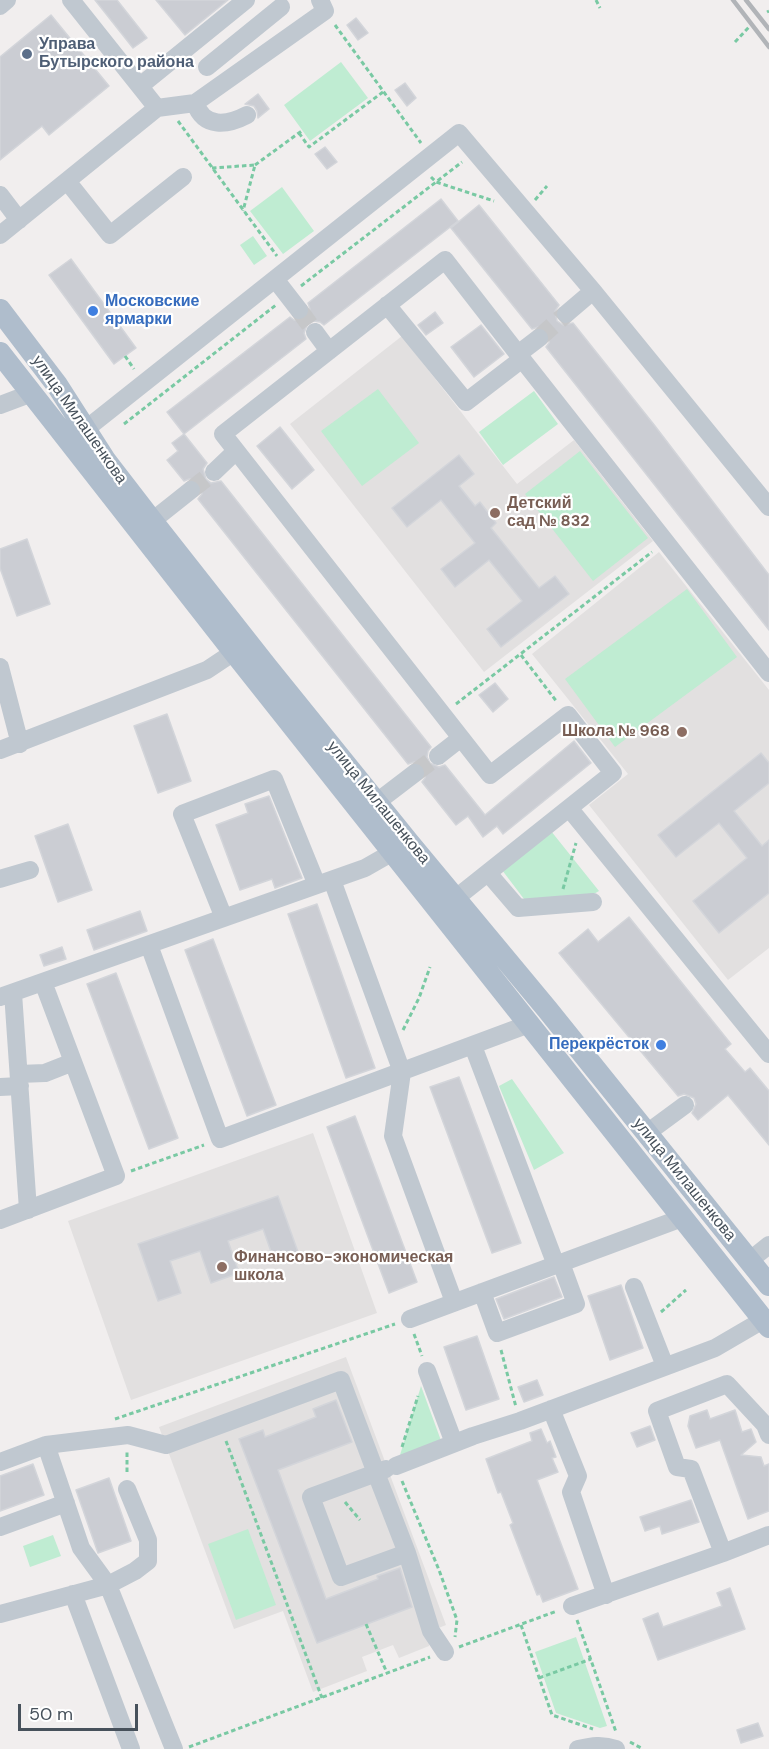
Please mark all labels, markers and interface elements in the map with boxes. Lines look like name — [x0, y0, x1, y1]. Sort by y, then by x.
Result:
place label: Управа Бутырского района — [39, 35, 194, 73]
marker: Управа Бутырского района — [20, 47, 34, 61]
place label: Московские ярмарки — [105, 292, 199, 330]
marker: Московские ярмарки — [86, 304, 100, 318]
street label: улица Милашенкова — [27, 352, 131, 488]
place label: Детский сад № 832 — [507, 494, 590, 532]
marker: Детский сад № 832 — [488, 506, 502, 520]
place label: Школа № 968 — [562, 722, 670, 742]
marker: Школа № 968 — [675, 725, 689, 739]
street label: улица Милашенкова — [323, 738, 433, 868]
place label: Перекрёсток — [549, 1035, 649, 1055]
marker: Перекрёсток — [654, 1038, 668, 1052]
street label: улица Милашенкова — [629, 1115, 739, 1245]
place label: Финансово-экономическая школа — [234, 1248, 453, 1286]
marker: Финансово-экономическая школа — [215, 1260, 229, 1274]
scale bar — [21, 1692, 141, 1730]
text: 50 m — [29, 1702, 73, 1726]

